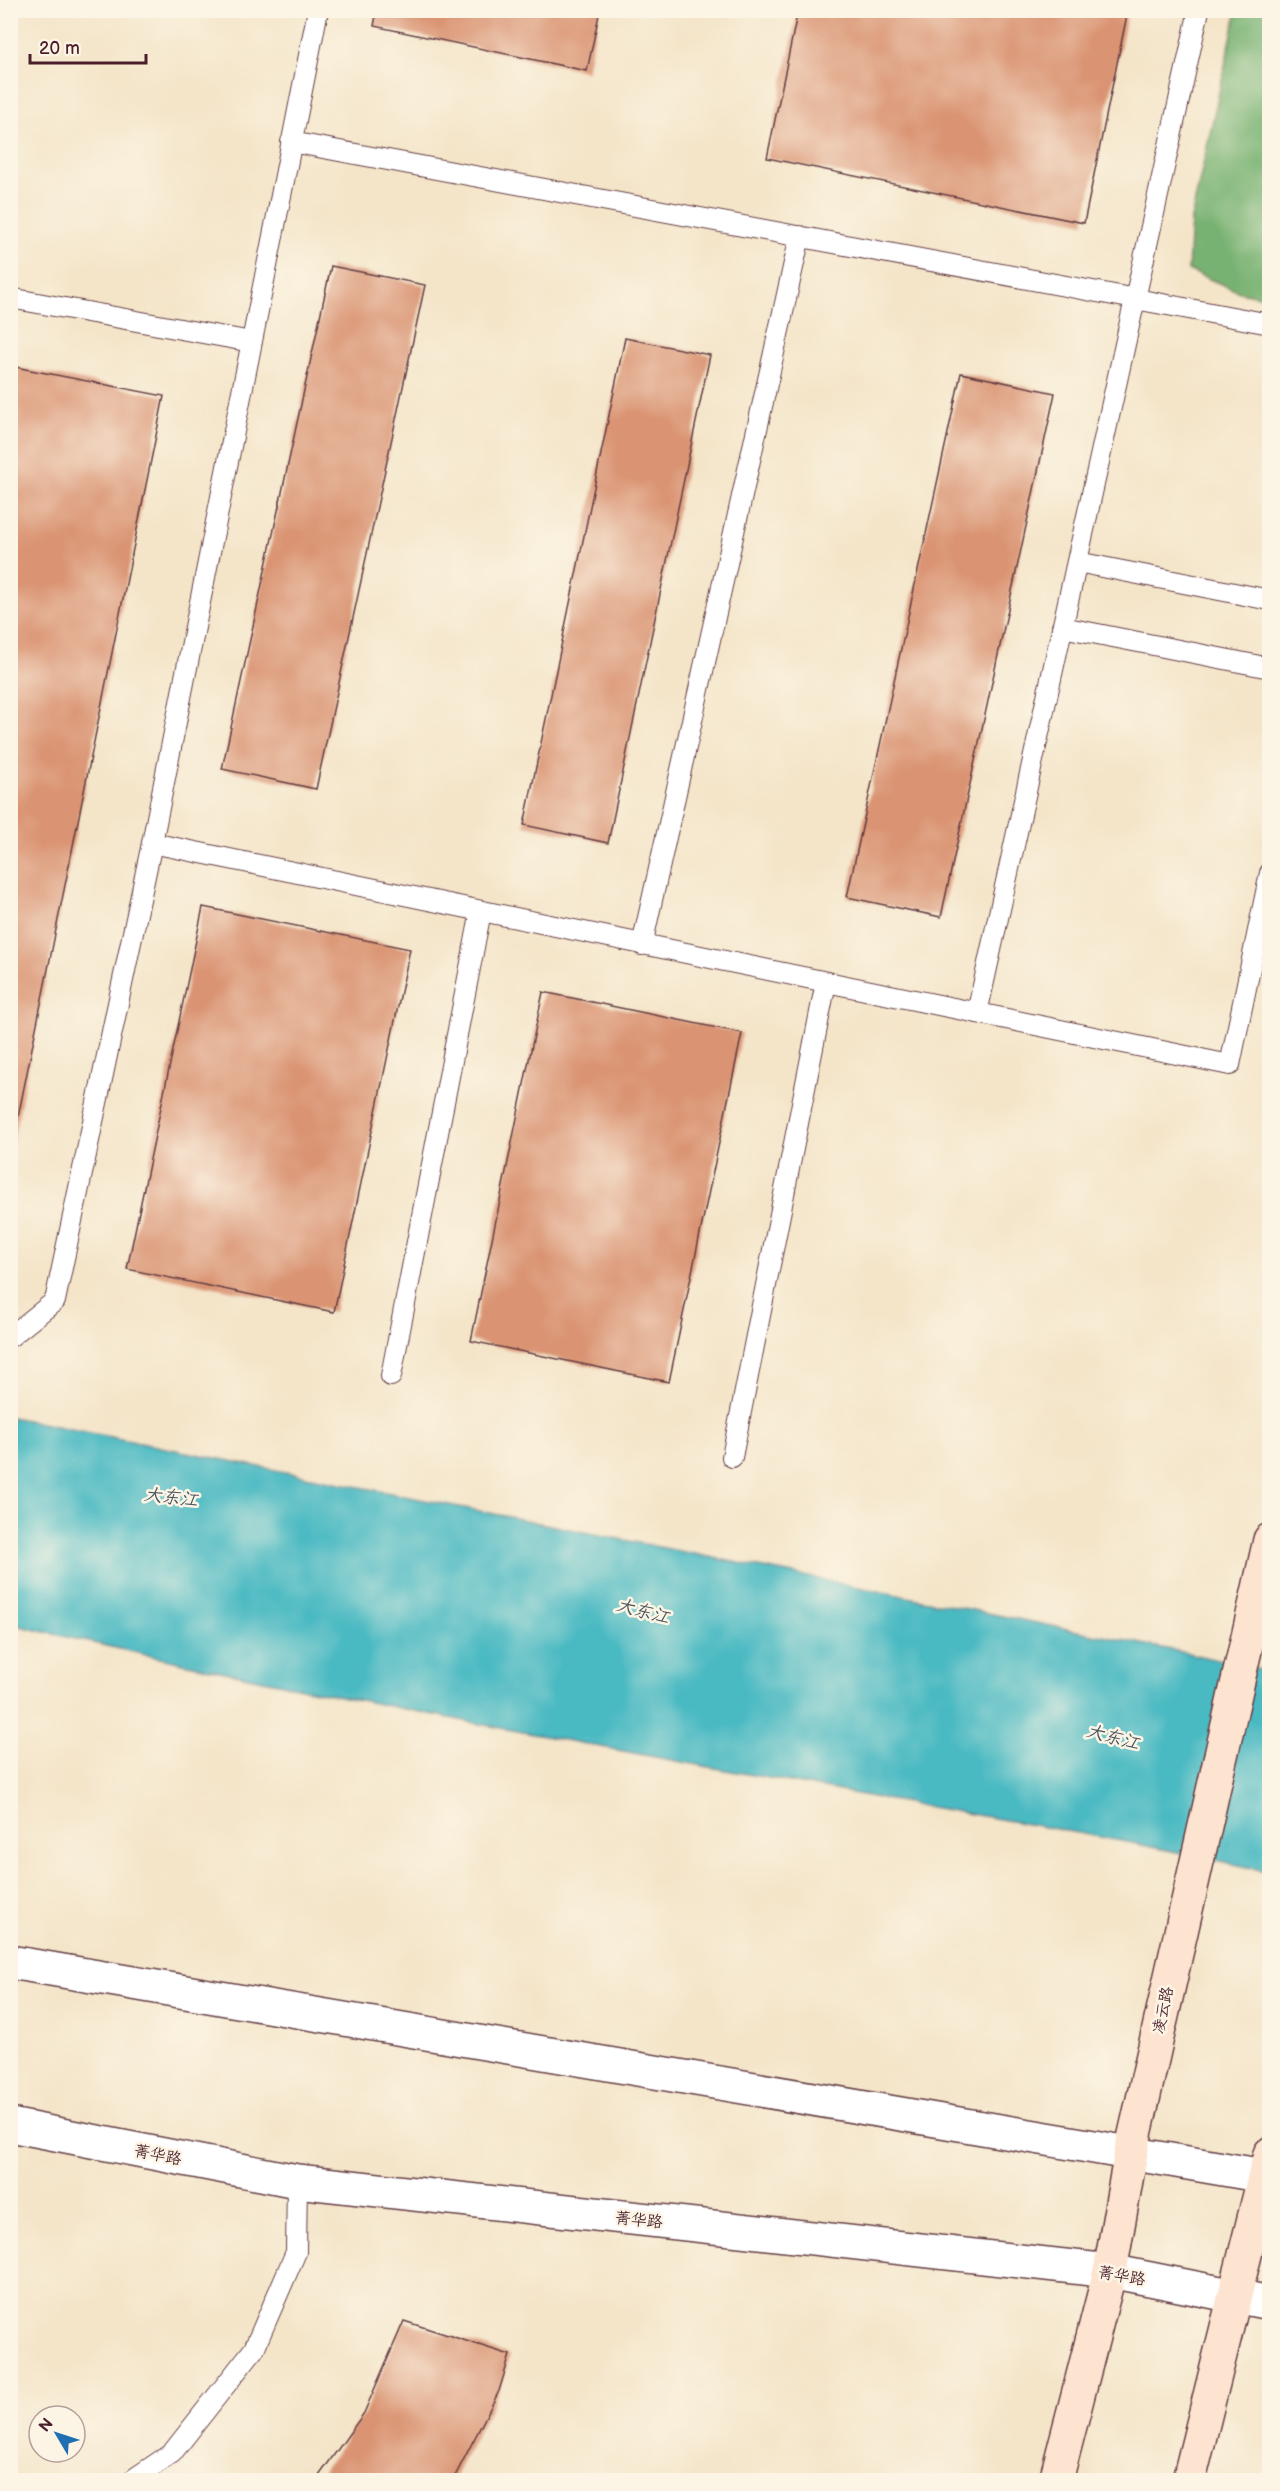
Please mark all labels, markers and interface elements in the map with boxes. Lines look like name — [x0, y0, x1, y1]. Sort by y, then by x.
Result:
scale bar — [30, 27, 146, 65]
text: 20 m — [39, 38, 80, 59]
water label: 大东江 — [143, 1484, 200, 1511]
water label: 大东江 — [614, 1594, 673, 1629]
water label: 大东江 — [1084, 1720, 1143, 1755]
street label: 凌云路 — [1149, 1985, 1178, 2036]
street label: 菁华路 — [132, 2142, 183, 2169]
street label: 菁华路 — [614, 2209, 664, 2232]
street label: 菁华路 — [1096, 2263, 1147, 2290]
north arrow — [27, 2404, 87, 2464]
text: N — [35, 2415, 58, 2436]

